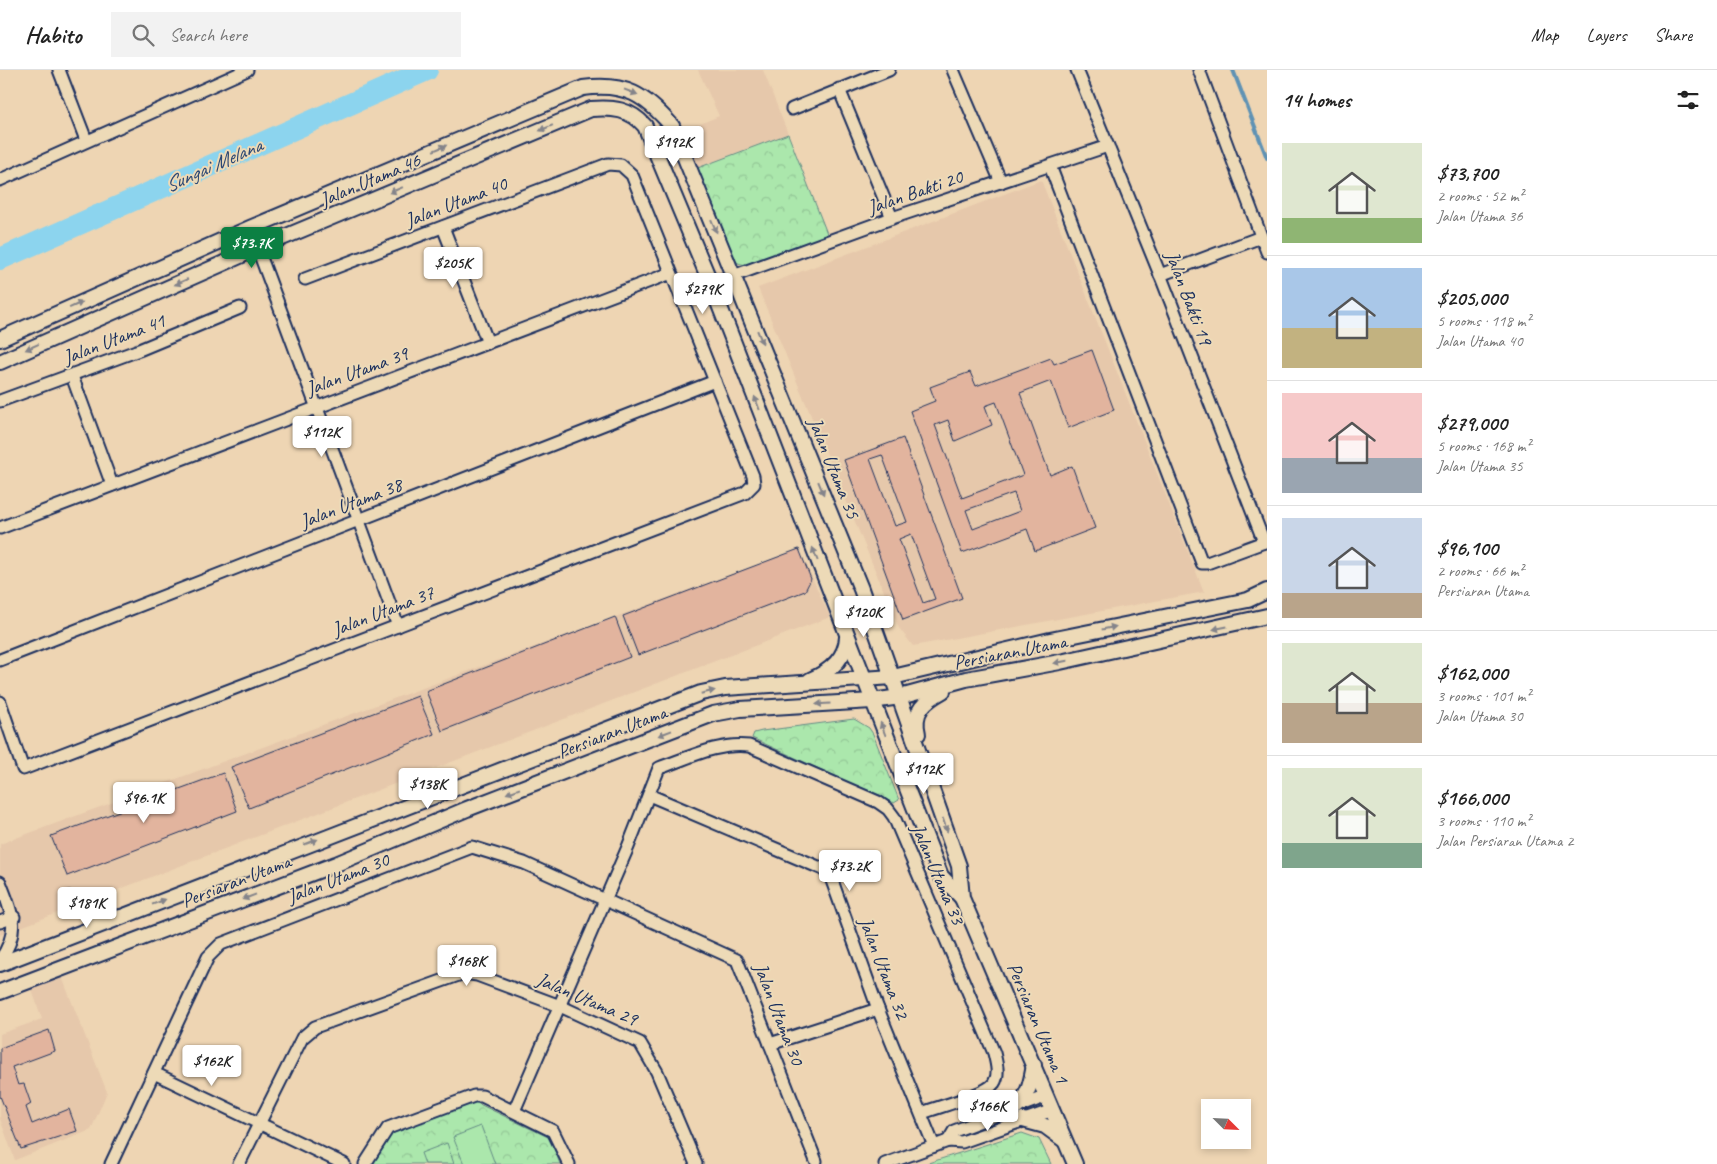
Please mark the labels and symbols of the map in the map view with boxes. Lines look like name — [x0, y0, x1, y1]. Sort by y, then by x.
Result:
one-way arrow — [623, 89, 638, 96]
one-way arrow — [538, 124, 553, 132]
pin: $192K — [639, 126, 709, 168]
water label: Sungai Melana — [160, 131, 268, 198]
one-way arrow — [433, 143, 447, 151]
street label: Jalan Utama 46 — [315, 147, 425, 213]
street label: Jalan Bakti 20 — [863, 163, 968, 220]
street label: Jalan Utama 40 — [401, 170, 512, 233]
one-way arrow — [389, 187, 403, 195]
one-way arrow — [710, 218, 718, 233]
pin: $73.7K — [211, 226, 293, 269]
pin: $205K — [418, 246, 488, 289]
street label: Jalan Bakti 19 — [1159, 246, 1219, 351]
pin: $279K — [668, 272, 738, 315]
one-way arrow — [174, 278, 188, 286]
one-way arrow — [69, 301, 83, 309]
street label: Jalan Utama 41 — [59, 308, 169, 370]
one-way arrow — [757, 330, 764, 345]
street label: Jalan Utama 39 — [301, 340, 413, 401]
one-way arrow — [25, 344, 39, 352]
one-way arrow — [753, 395, 761, 410]
street label: Jalan Utama 35 — [802, 413, 866, 523]
pin: $112K — [287, 416, 357, 458]
street label: Jalan Utama 38 — [296, 471, 407, 534]
one-way arrow — [817, 481, 825, 495]
one-way arrow — [811, 546, 819, 561]
street label: Jalan Utama 37 — [328, 580, 438, 642]
pin: $120K — [829, 596, 899, 638]
one-way arrow — [1101, 624, 1116, 632]
one-way arrow — [1212, 624, 1227, 632]
street label: Persiaran Utama — [951, 628, 1070, 675]
one-way arrow — [1053, 658, 1068, 666]
one-way arrow — [701, 688, 716, 696]
street label: Persiaran Utama — [554, 699, 672, 764]
one-way arrow — [815, 700, 831, 708]
one-way arrow — [879, 721, 887, 736]
one-way arrow — [657, 729, 672, 737]
pin: $112K — [889, 752, 959, 795]
pin: $138K — [393, 768, 463, 810]
pin: $96.1K — [103, 782, 185, 824]
one-way arrow — [506, 788, 521, 795]
one-way arrow — [942, 818, 949, 833]
street label: Jalan Utama 33 — [905, 819, 971, 930]
one-way arrow — [304, 838, 318, 846]
street label: Jalan Utama 30 — [283, 846, 394, 909]
street label: Persiaran Utama — [178, 848, 296, 913]
pin: $73.2K — [809, 850, 891, 892]
pin: $181K — [52, 886, 122, 929]
one-way arrow — [241, 893, 256, 901]
one-way arrow — [152, 898, 167, 905]
street label: Jalan Utama 32 — [853, 913, 916, 1024]
pin: $168K — [432, 944, 502, 987]
street label: Jalan Utama 30 — [748, 959, 811, 1070]
street label: Persiaran Utama 1 — [1001, 959, 1075, 1088]
street label: Jalan Utama 29 — [532, 966, 643, 1032]
pin: $162K — [177, 1044, 247, 1087]
pin: $166K — [953, 1090, 1023, 1132]
north arrow — [1201, 1099, 1251, 1149]

